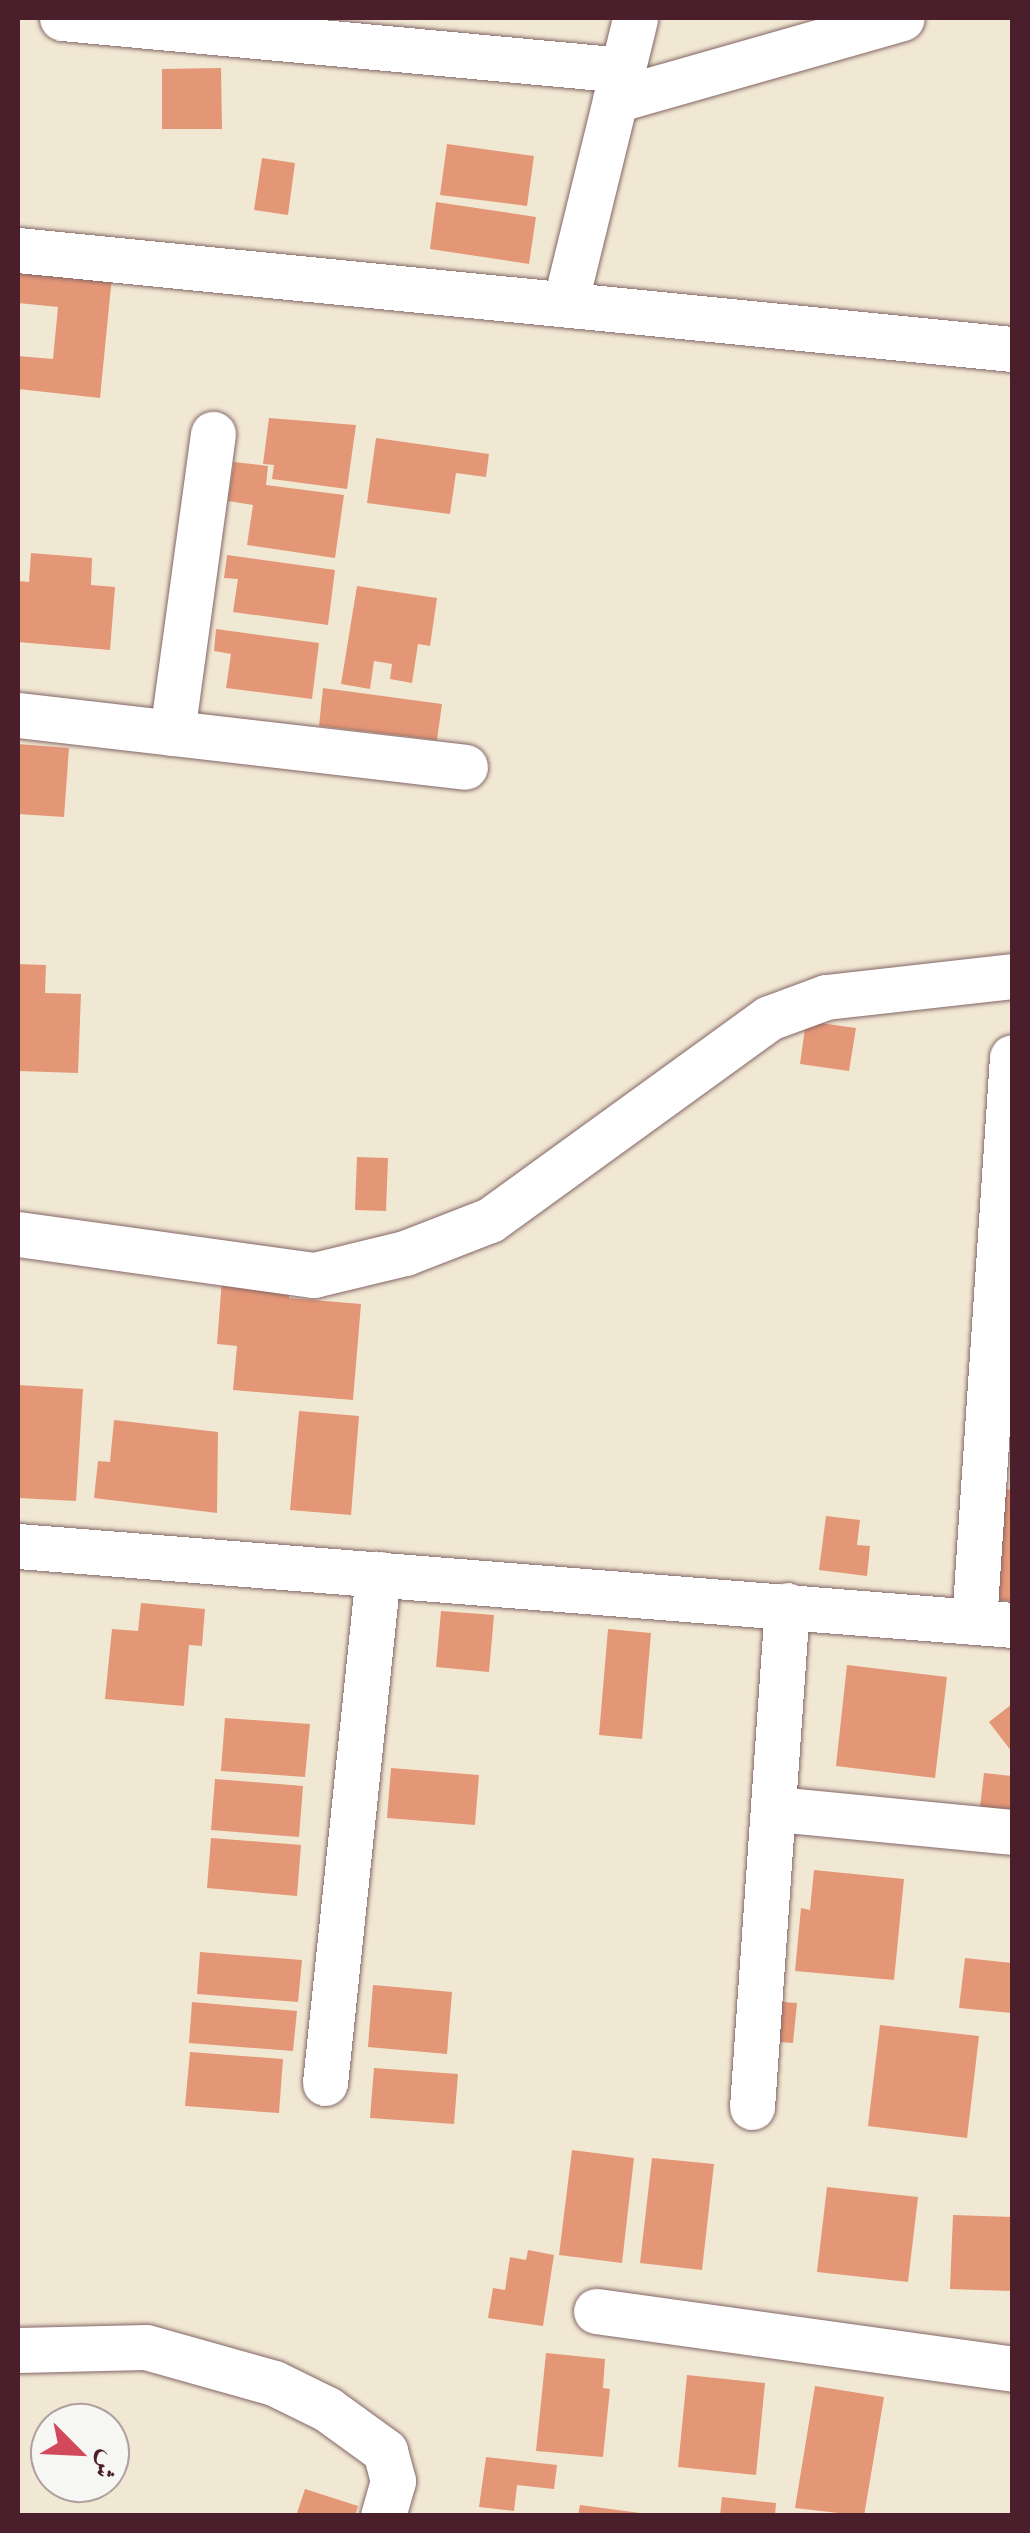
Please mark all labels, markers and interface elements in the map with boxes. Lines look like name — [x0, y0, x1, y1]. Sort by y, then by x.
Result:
north arrow — [30, 2403, 130, 2503]
text: ش — [84, 2445, 128, 2484]

